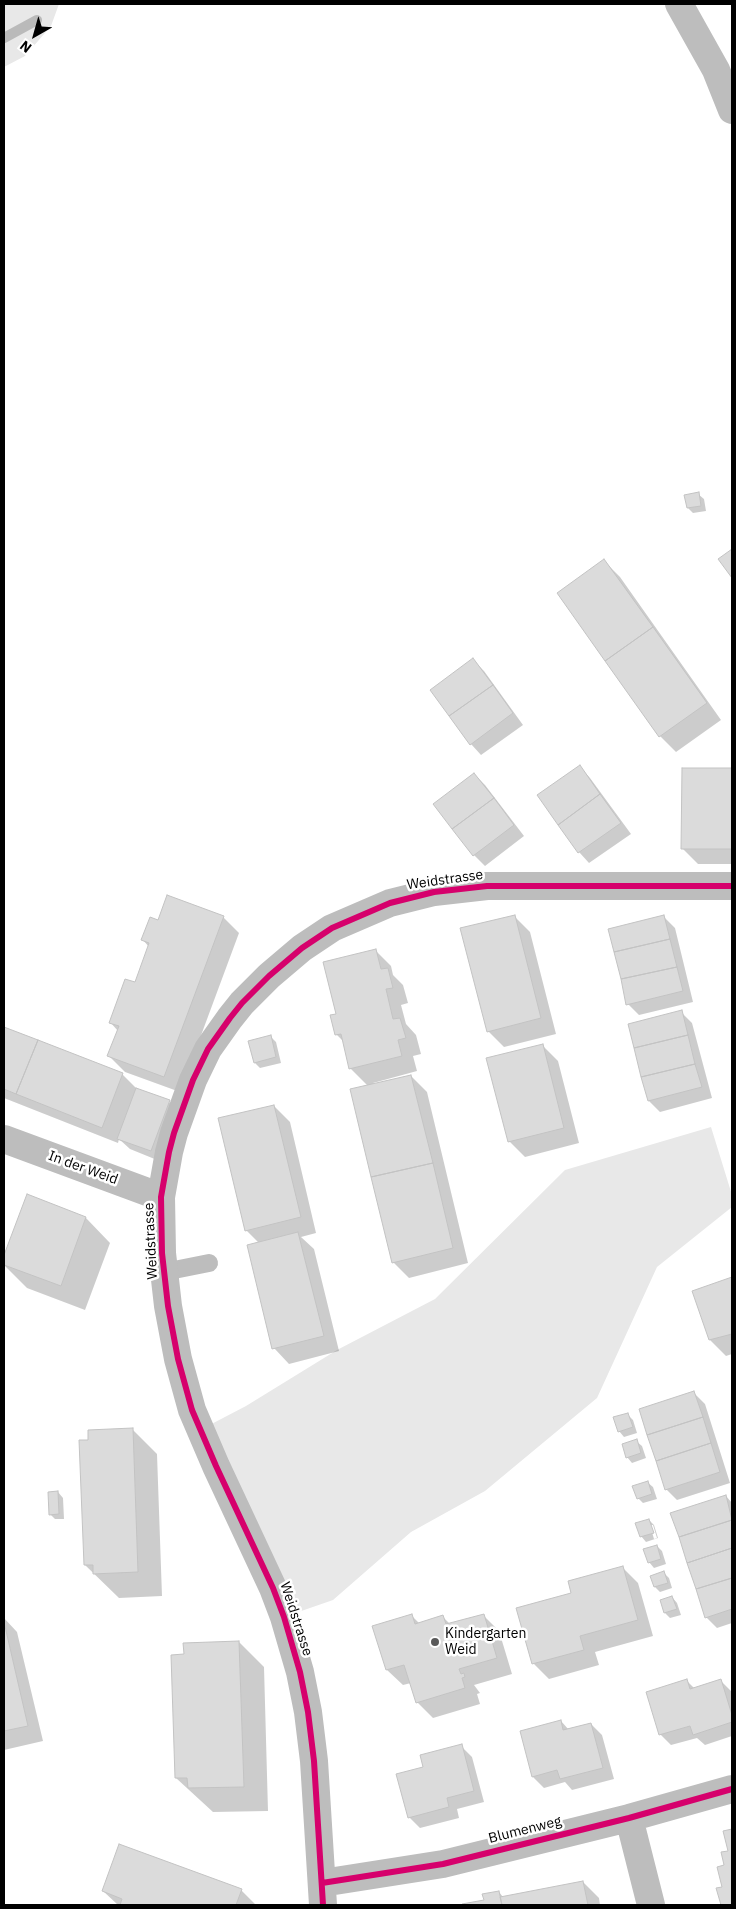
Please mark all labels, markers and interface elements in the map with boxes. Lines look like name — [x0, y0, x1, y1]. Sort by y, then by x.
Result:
north arrow — [10, 10, 60, 60]
text: N — [16, 37, 35, 57]
street label: Weidstrasse — [406, 866, 484, 894]
street label: In der Weid — [46, 1148, 120, 1188]
street label: Weidstrasse — [141, 1202, 161, 1280]
street label: Weidstrasse — [276, 1580, 316, 1658]
place label: Kindergarten Weid — [445, 1626, 526, 1658]
marker: Kindergarten Weid — [429, 1636, 441, 1648]
street label: Blumenweg — [487, 1813, 563, 1847]

